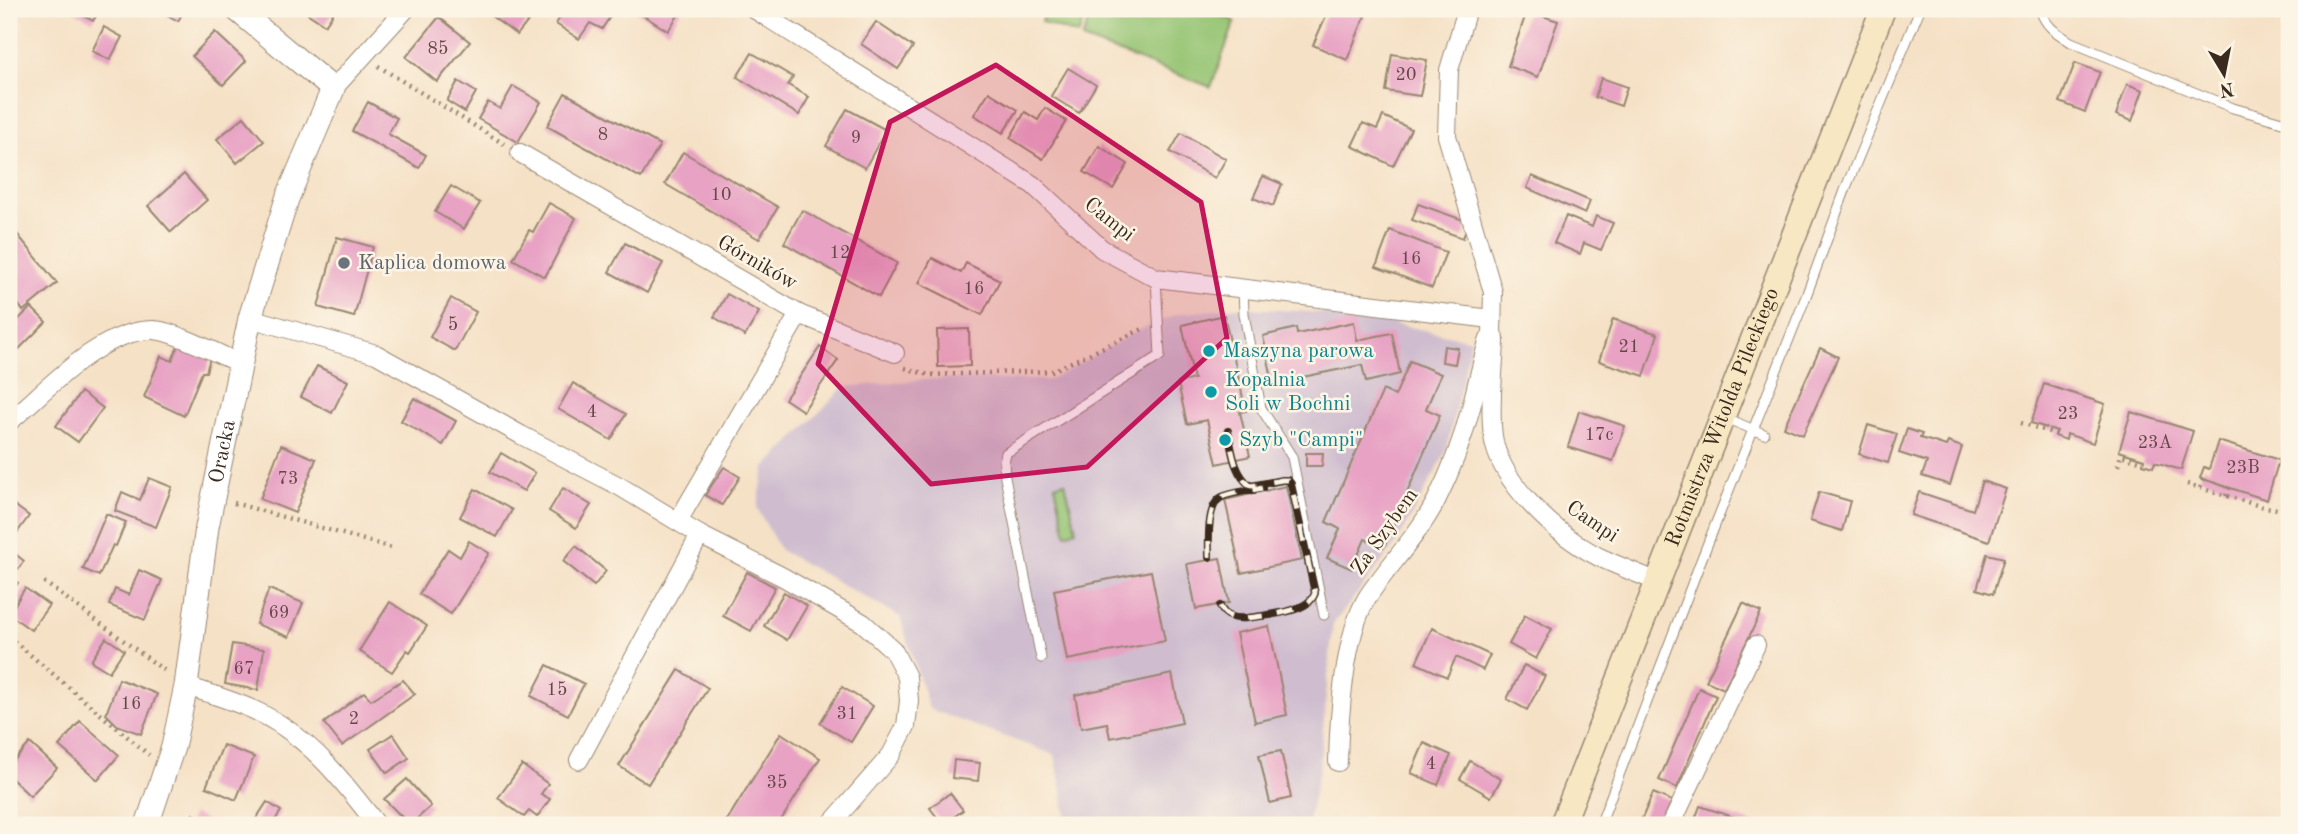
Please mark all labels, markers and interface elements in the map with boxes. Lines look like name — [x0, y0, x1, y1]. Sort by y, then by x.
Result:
north arrow — [2190, 38, 2260, 108]
house number: 85 — [428, 40, 448, 58]
house number: 20 — [1396, 66, 1416, 84]
text: N — [2217, 78, 2235, 99]
house number: 8 — [598, 126, 608, 144]
house number: 9 — [851, 129, 861, 147]
house number: 10 — [711, 186, 731, 204]
street label: Campi — [1080, 194, 1138, 246]
street label: Górników — [713, 232, 801, 294]
house number: 12 — [830, 244, 850, 262]
house number: 16 — [1401, 250, 1421, 268]
place label: Kaplica domowa — [358, 253, 506, 274]
marker: Kaplica domowa — [336, 255, 352, 271]
house number: 16 — [964, 280, 984, 298]
street label: Rotmistrza Witolda Pileckiego — [1662, 285, 1783, 550]
house number: 5 — [448, 316, 458, 334]
house number: 21 — [1619, 338, 1639, 356]
place label: Maszyna parowa — [1223, 341, 1374, 362]
marker: Maszyna parowa — [1201, 343, 1217, 359]
place label: Kopalnia Soli w Bochni — [1225, 370, 1350, 415]
marker: Kopalnia Soli w Bochni — [1203, 384, 1219, 400]
house number: 4 — [587, 403, 597, 421]
house number: 23 — [2058, 405, 2078, 423]
street label: Oracka — [206, 418, 239, 485]
house number: 17c — [1585, 426, 1614, 444]
place label: Szyb "Campi" — [1239, 430, 1363, 451]
marker: Szyb "Campi" — [1217, 432, 1233, 448]
house number: 23A — [2138, 434, 2173, 452]
house number: 23B — [2226, 459, 2260, 477]
house number: 73 — [278, 470, 298, 488]
street label: Za Szybem — [1348, 485, 1422, 579]
street label: Campi — [1562, 497, 1622, 547]
house number: 69 — [269, 604, 289, 622]
house number: 67 — [234, 660, 254, 678]
house number: 15 — [547, 681, 567, 699]
house number: 16 — [121, 695, 141, 713]
house number: 31 — [837, 705, 857, 723]
house number: 2 — [349, 710, 359, 728]
house number: 4 — [1426, 755, 1436, 773]
house number: 35 — [767, 774, 787, 792]

